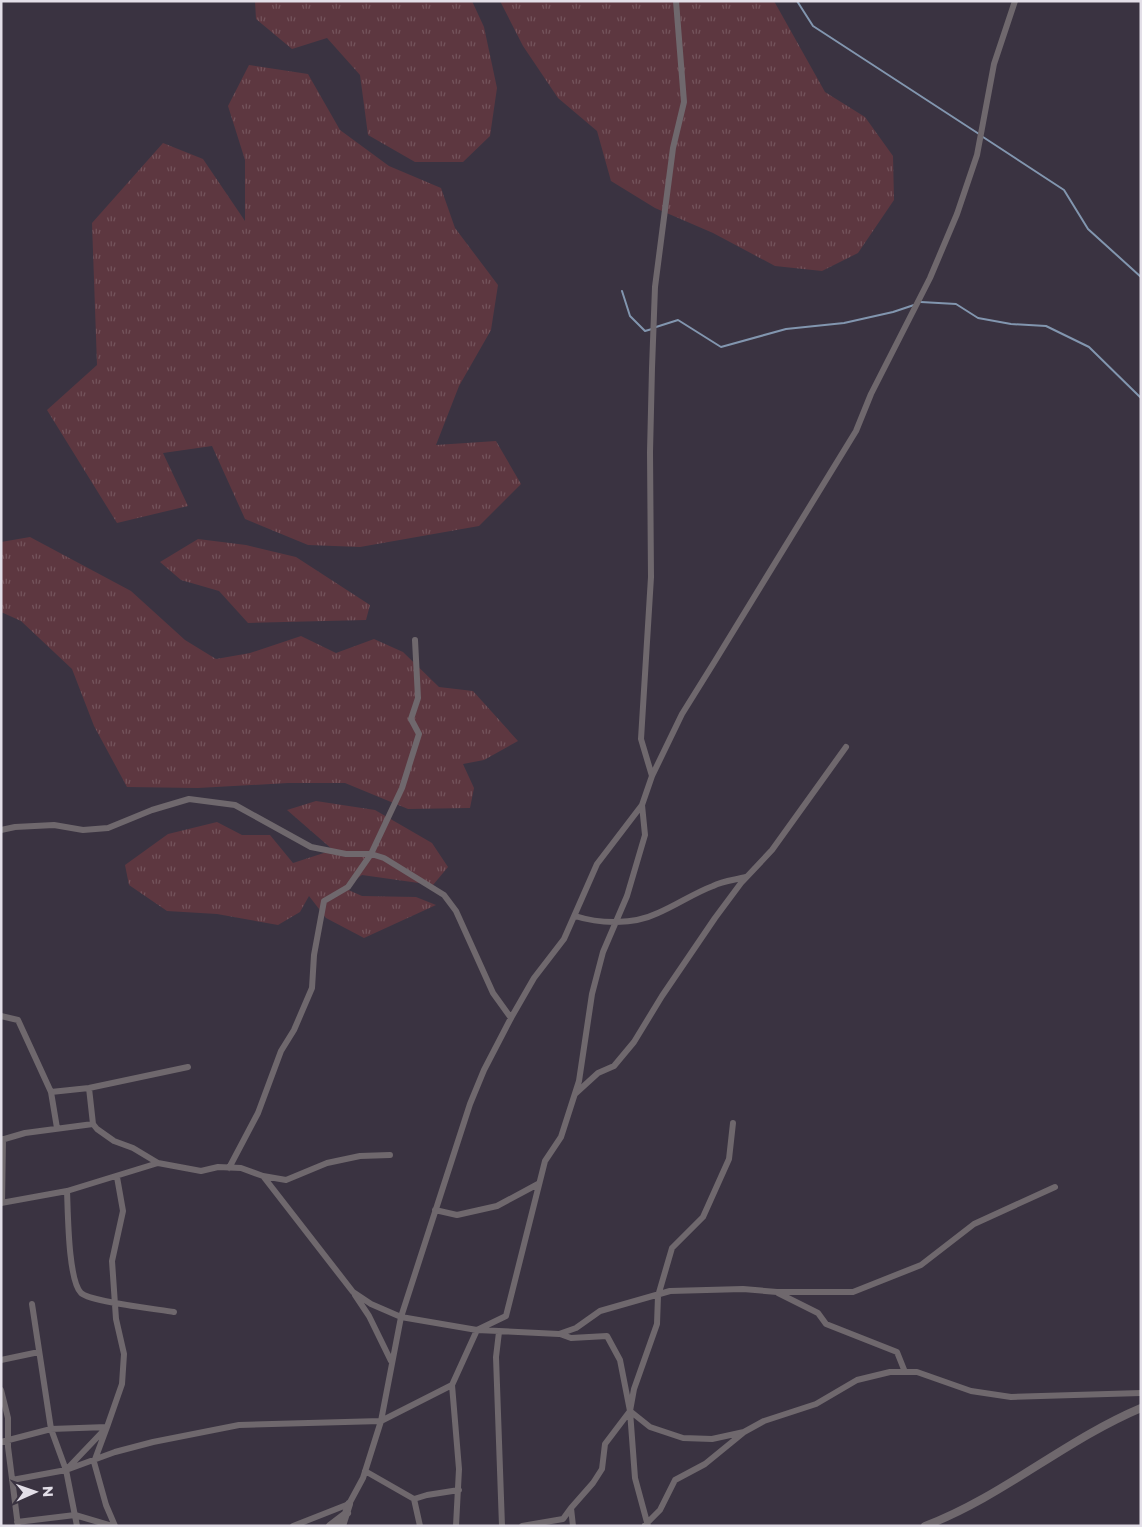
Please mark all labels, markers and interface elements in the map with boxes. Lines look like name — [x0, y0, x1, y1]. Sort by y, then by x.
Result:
north arrow — [10, 1467, 60, 1517]
text: N — [39, 1486, 57, 1498]

